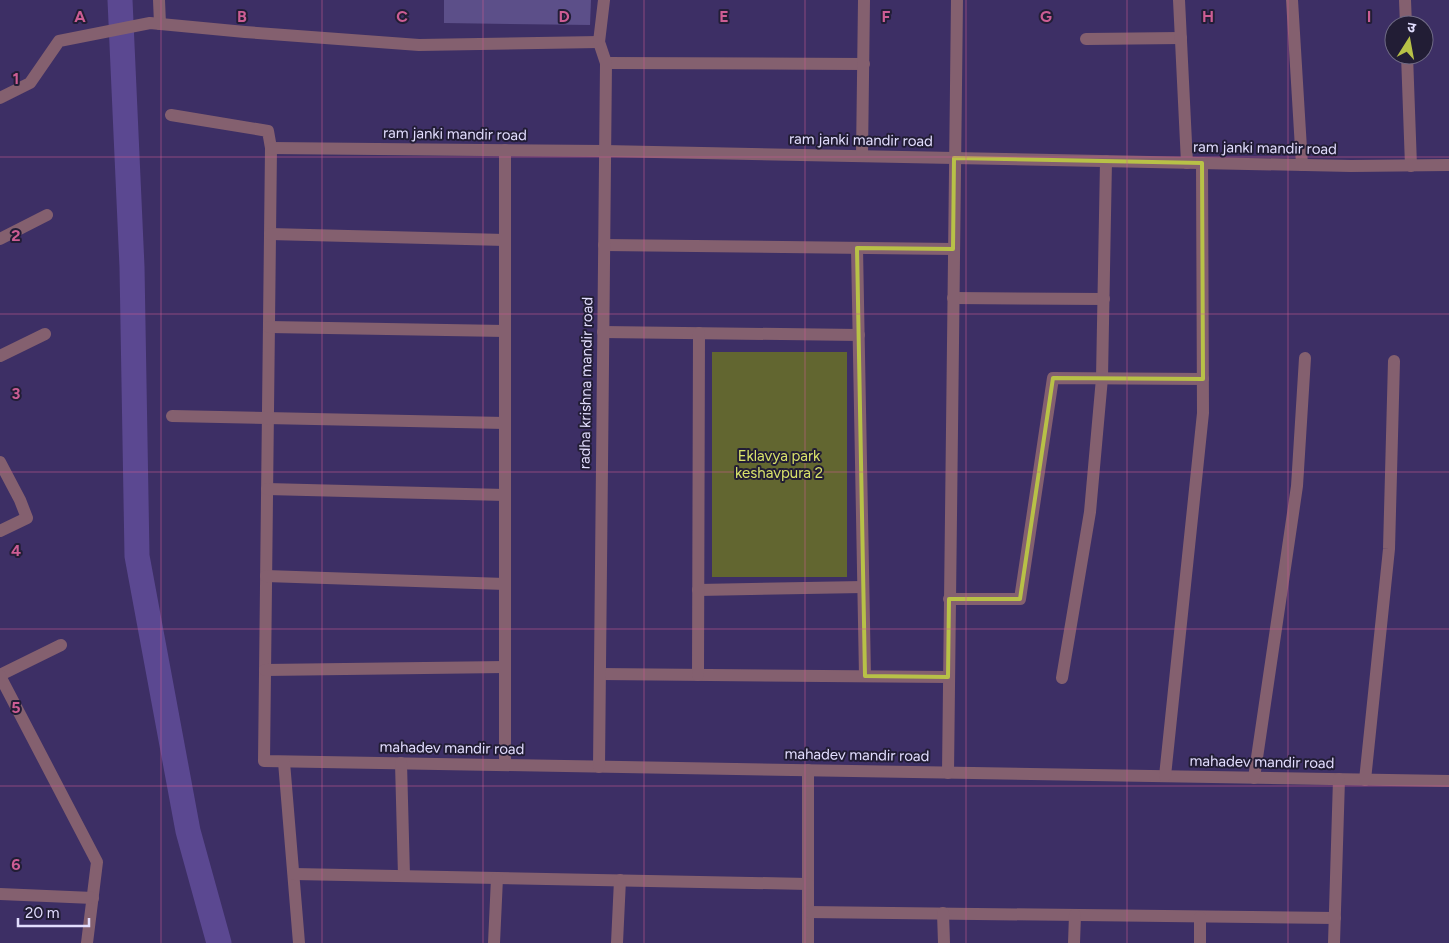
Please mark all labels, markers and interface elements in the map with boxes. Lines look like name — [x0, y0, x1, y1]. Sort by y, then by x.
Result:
text: A — [74, 7, 86, 26]
text: B — [237, 7, 247, 26]
text: C — [396, 7, 408, 26]
text: D — [558, 7, 570, 26]
text: E — [719, 7, 729, 26]
text: F — [882, 7, 891, 26]
text: G — [1040, 7, 1052, 26]
text: H — [1202, 7, 1214, 26]
text: I — [1367, 7, 1371, 26]
north arrow — [1384, 15, 1434, 65]
text: उ — [1406, 19, 1418, 37]
text: 1 — [13, 69, 19, 88]
street label: ram janki mandir road — [383, 124, 527, 144]
street label: ram janki mandir road — [789, 130, 933, 150]
street label: ram janki mandir road — [1193, 138, 1337, 158]
text: 2 — [11, 226, 21, 245]
street label: radha krishna mandir road — [575, 297, 597, 469]
text: 3 — [12, 384, 21, 403]
park label: Eklavya park keshavpura 2 — [735, 447, 823, 482]
text: 4 — [11, 541, 21, 560]
text: 5 — [11, 698, 21, 717]
street label: mahadev mandir road — [379, 738, 525, 758]
street label: mahadev mandir road — [784, 745, 930, 765]
street label: mahadev mandir road — [1189, 752, 1335, 772]
text: 6 — [11, 855, 21, 874]
scale bar — [18, 896, 89, 928]
text: 20 m — [25, 904, 59, 922]

